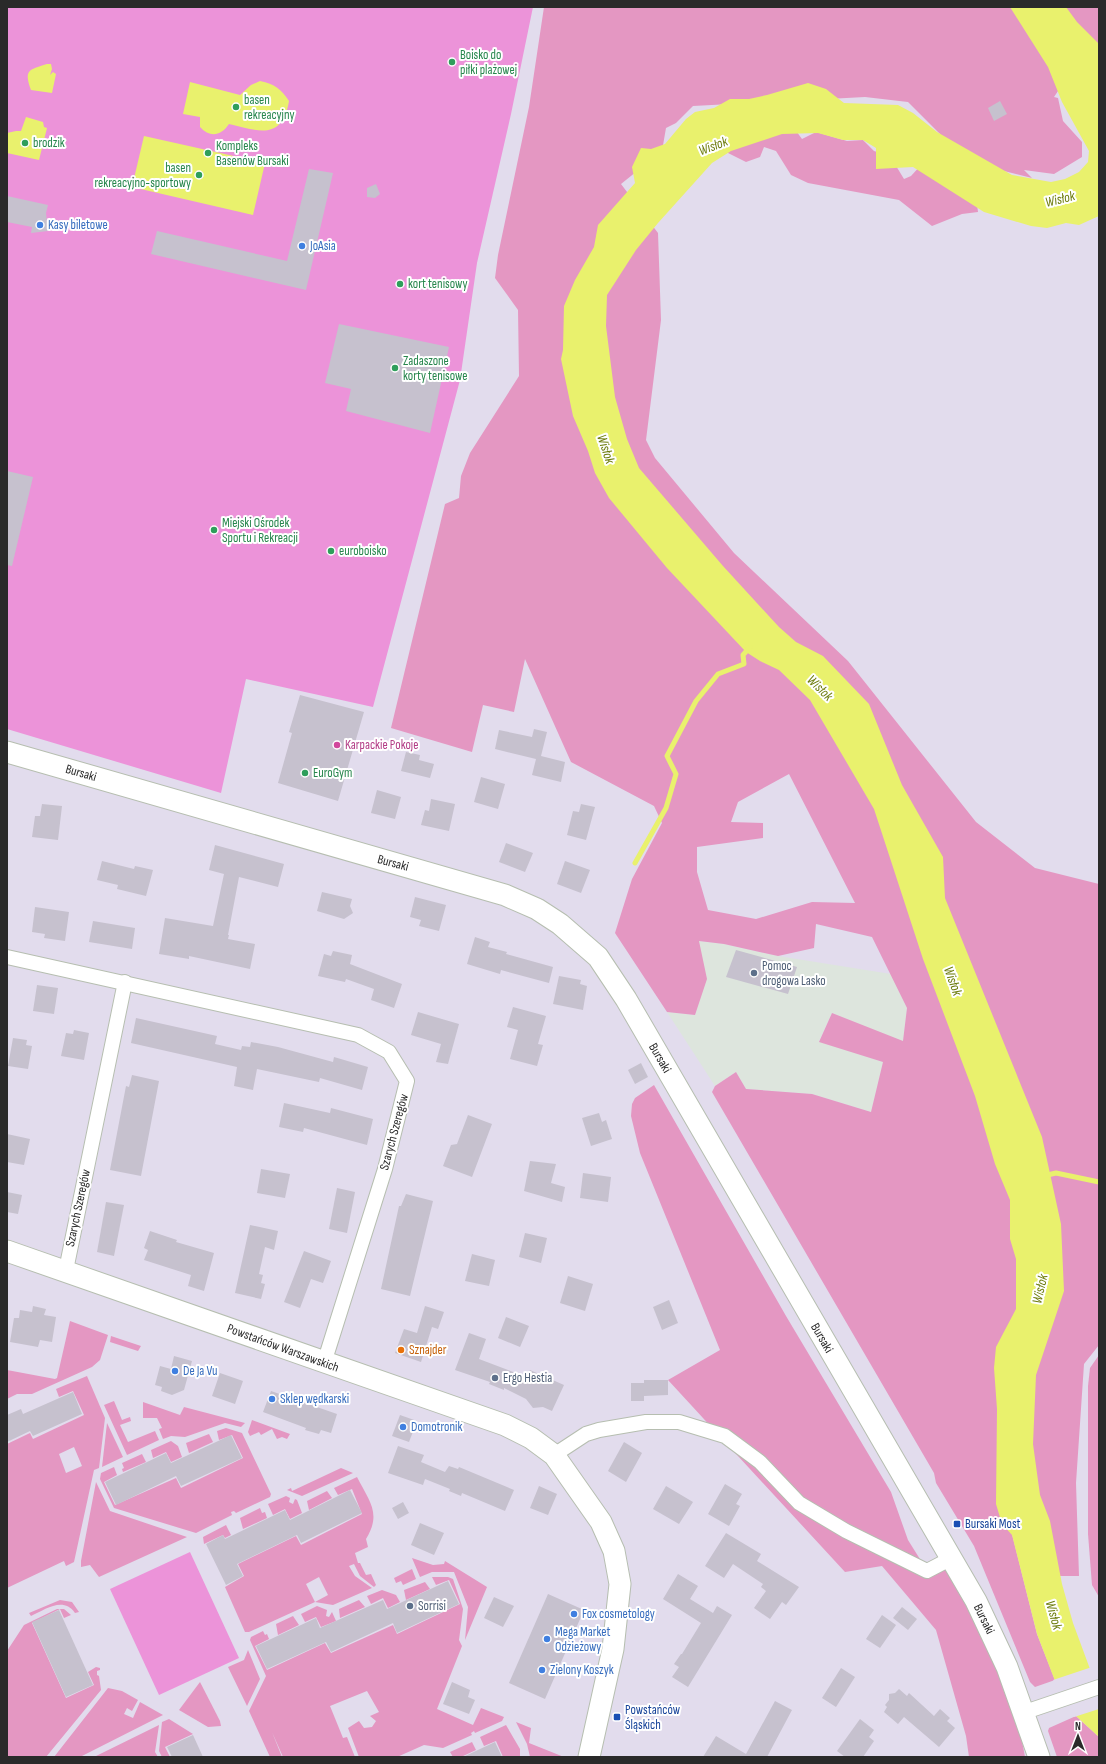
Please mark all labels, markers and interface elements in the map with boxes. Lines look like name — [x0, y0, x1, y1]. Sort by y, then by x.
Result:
place label: Boisko do piłki plażowej — [460, 47, 517, 78]
marker: Boisko do piłki plażowej — [447, 57, 457, 67]
place label: basen rekreacyjny — [244, 92, 294, 123]
marker: basen rekreacyjny — [231, 102, 241, 112]
water label: Wisłok — [696, 132, 731, 159]
place label: brodzik — [33, 135, 65, 151]
marker: brodzik — [20, 138, 30, 148]
place label: Kompleks Basenów Bursaki — [216, 138, 289, 169]
marker: Kompleks Basenów Bursaki — [203, 148, 213, 158]
place label: basen rekreacyjno-sportowy — [94, 160, 191, 191]
marker: basen rekreacyjno-sportowy — [194, 170, 204, 180]
water label: Wisłok — [1043, 187, 1077, 211]
place label: Kasy biletowe — [48, 217, 108, 233]
marker: Kasy biletowe — [35, 220, 45, 230]
place label: JoAsia — [309, 238, 336, 254]
marker: JoAsia — [297, 241, 307, 251]
place label: kort tenisowy — [408, 276, 467, 292]
marker: kort tenisowy — [395, 279, 405, 289]
place label: Zadaszone korty tenisowe — [403, 353, 468, 384]
marker: Zadaszone korty tenisowe — [390, 363, 400, 373]
water label: Wisłok — [593, 432, 619, 467]
place label: Miejski Ośrodek Sportu i Rekreacji — [222, 515, 298, 546]
marker: Miejski Ośrodek Sportu i Rekreacji — [209, 525, 219, 535]
place label: euroboisko — [339, 543, 387, 559]
marker: euroboisko — [326, 546, 336, 556]
water label: Wisłok — [803, 672, 837, 705]
place label: Karpackie Pokoje — [345, 737, 418, 753]
marker: Karpackie Pokoje — [332, 740, 342, 750]
street label: Bursaki — [64, 761, 98, 785]
place label: EuroGym — [313, 765, 352, 781]
marker: EuroGym — [300, 768, 310, 778]
street label: Bursaki — [376, 851, 410, 875]
place label: Pomoc drogowa Lasko — [762, 958, 826, 989]
water label: Wisłok — [940, 964, 966, 999]
marker: Pomoc drogowa Lasko — [749, 968, 759, 978]
street label: Bursaki — [645, 1040, 675, 1076]
street label: Szarych Szeregów — [376, 1091, 412, 1172]
street label: Szarych Szeregów — [62, 1167, 94, 1248]
water label: Wisłok — [1028, 1272, 1052, 1305]
street label: Powstańców Warszawskich — [225, 1320, 341, 1376]
street label: Bursaki — [807, 1320, 837, 1356]
place label: Sznajder — [409, 1342, 447, 1358]
marker: Sznajder — [396, 1345, 406, 1355]
place label: De Ja Vu — [183, 1363, 218, 1379]
marker: De Ja Vu — [170, 1366, 180, 1376]
place label: Ergo Hestia — [503, 1370, 552, 1386]
marker: Ergo Hestia — [490, 1373, 500, 1383]
place label: Sklep wędkarski — [280, 1391, 349, 1407]
marker: Sklep wędkarski — [267, 1394, 277, 1404]
place label: Domotronik — [411, 1419, 462, 1435]
marker: Domotronik — [398, 1422, 408, 1432]
place label: Bursaki Most — [965, 1516, 1021, 1532]
marker: Bursaki Most — [952, 1519, 962, 1529]
place label: Sorrisi — [418, 1598, 446, 1614]
water label: Wisłok — [1042, 1598, 1066, 1632]
marker: Sorrisi — [405, 1601, 415, 1611]
street label: Bursaki — [970, 1601, 998, 1637]
place label: Fox cosmetology — [582, 1606, 655, 1622]
marker: Fox cosmetology — [569, 1609, 579, 1619]
place label: Mega Market Odzieżowy — [555, 1624, 610, 1655]
marker: Mega Market Odzieżowy — [542, 1634, 552, 1644]
place label: Zielony Koszyk — [550, 1662, 614, 1678]
marker: Zielony Koszyk — [537, 1665, 547, 1675]
place label: Powstańców Śląskich — [625, 1702, 681, 1733]
marker: Powstańców Śląskich — [612, 1712, 622, 1722]
north arrow — [1058, 1716, 1098, 1756]
text: N — [1075, 1720, 1081, 1733]

